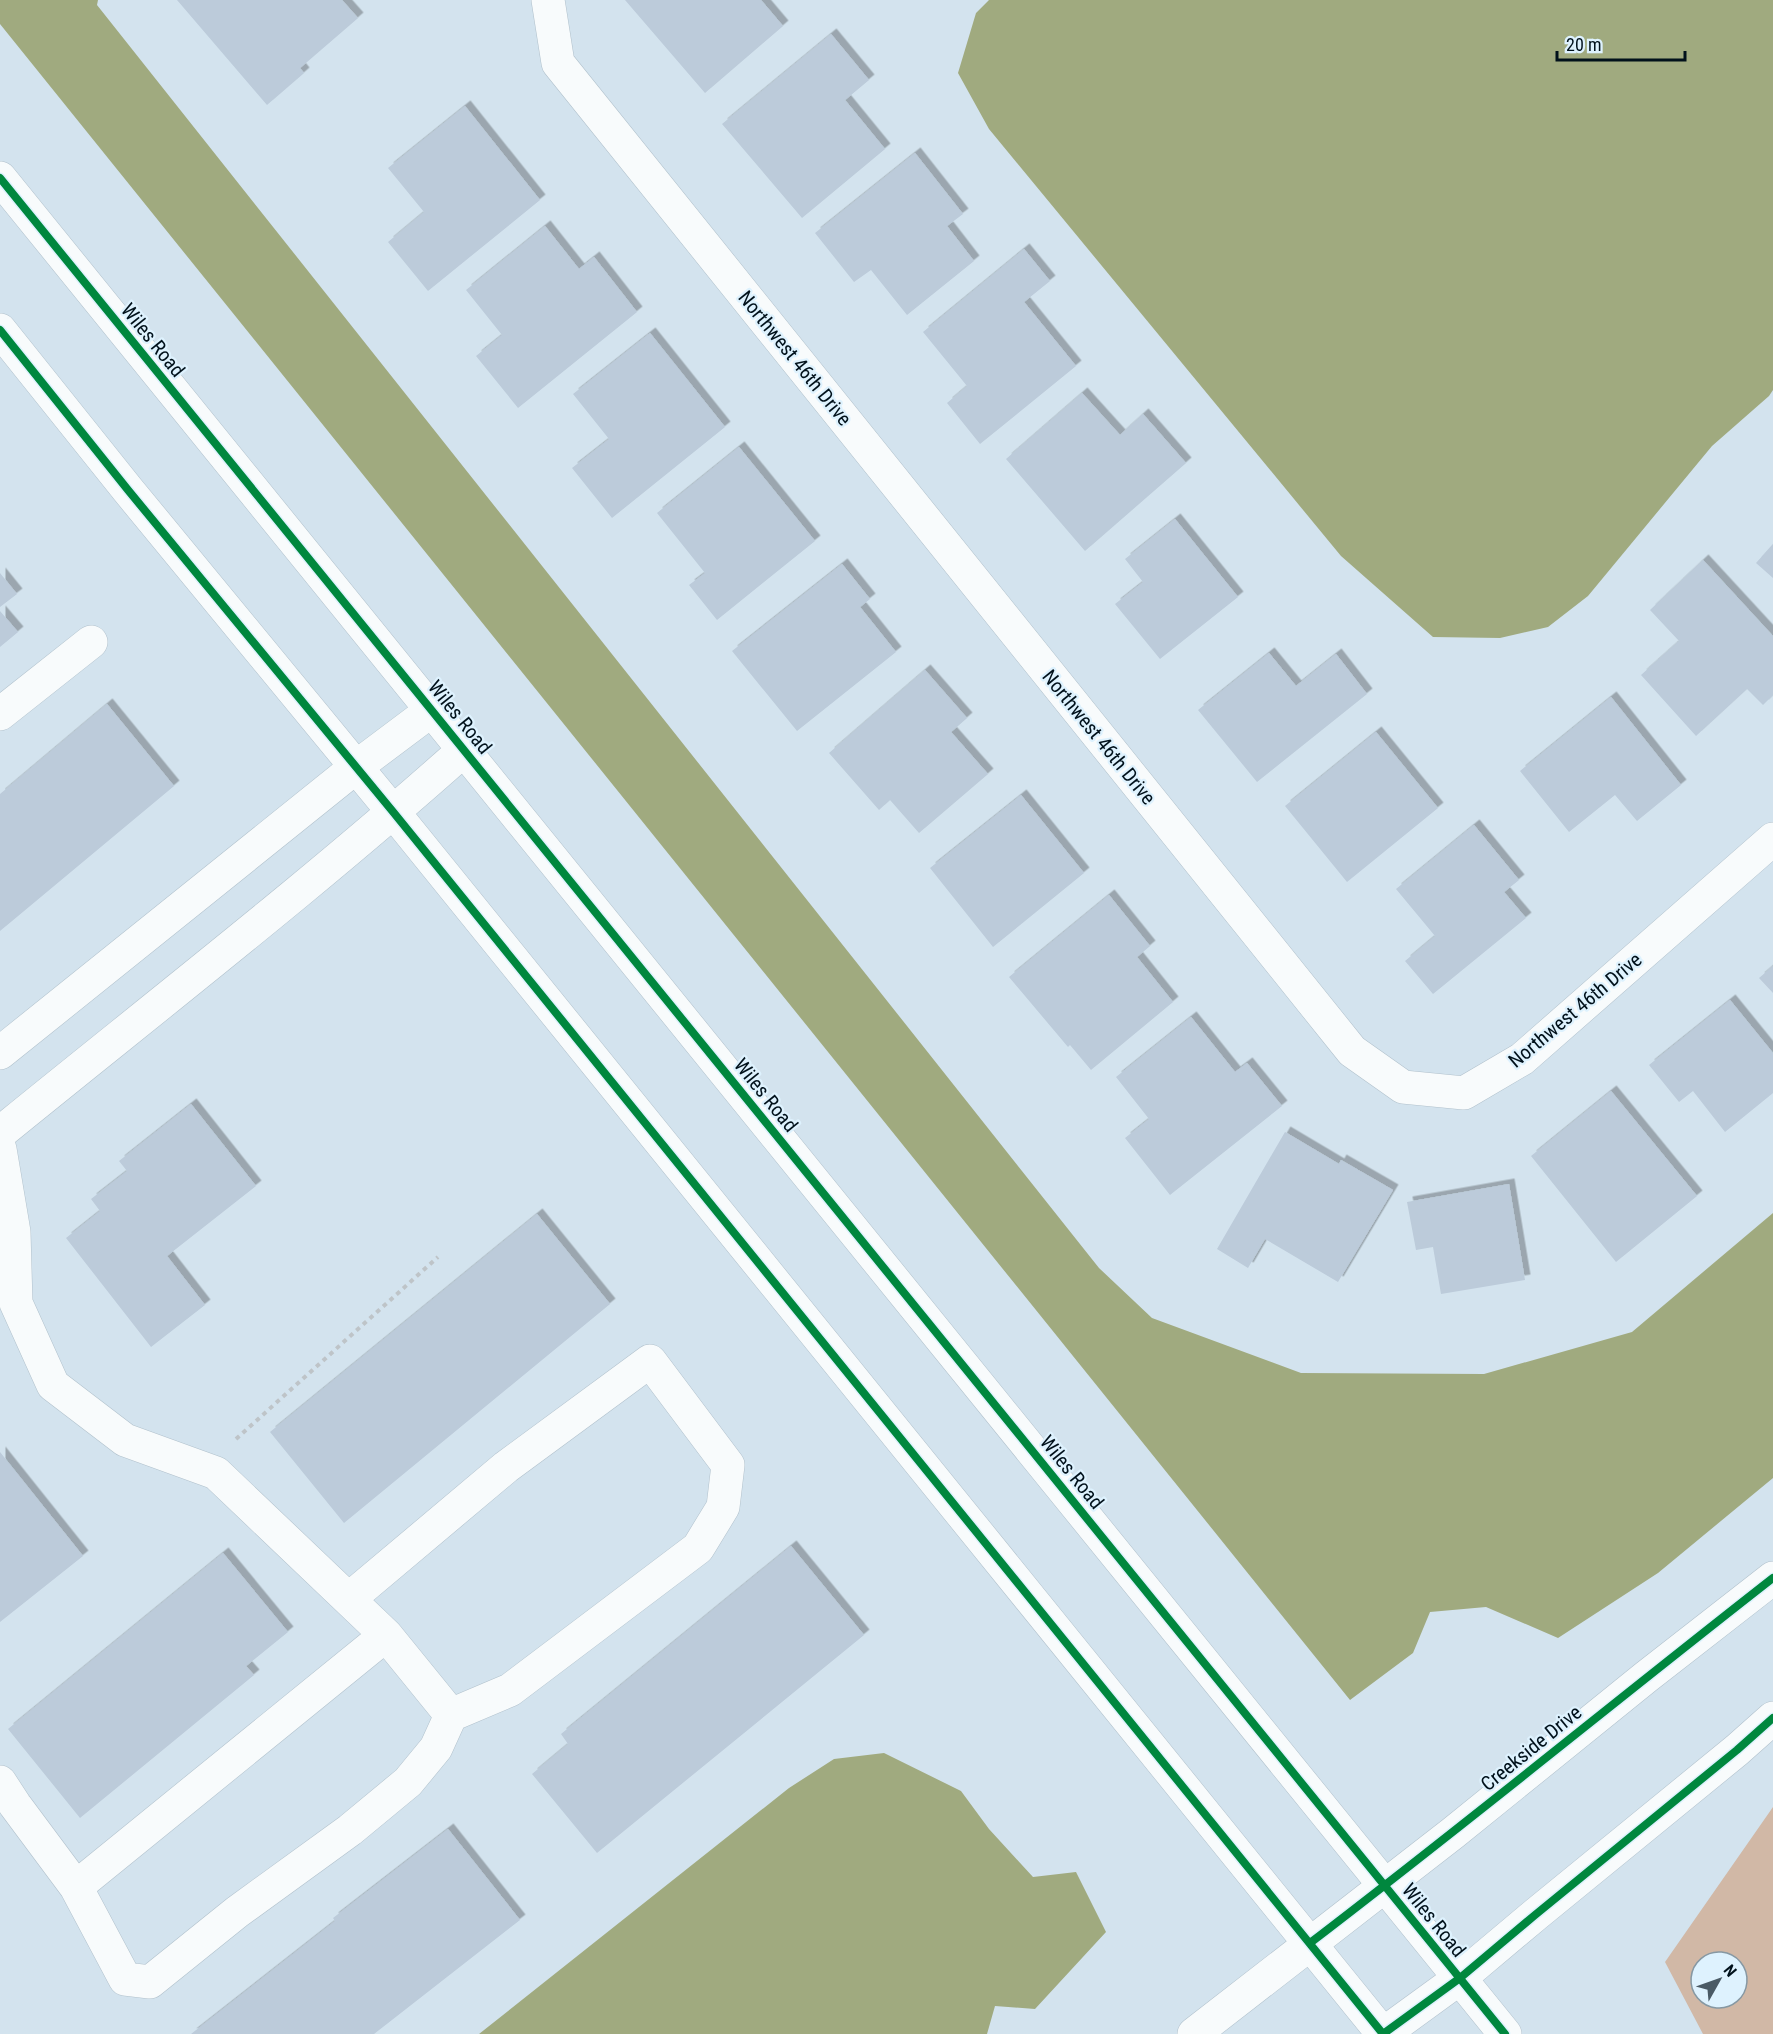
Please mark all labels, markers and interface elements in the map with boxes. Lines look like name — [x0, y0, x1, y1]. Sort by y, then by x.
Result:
scale bar — [1557, 24, 1684, 62]
text: 20 m — [1566, 34, 1601, 55]
street label: Northwest 46th Drive — [733, 286, 857, 430]
street label: Wiles Road — [116, 298, 190, 382]
street label: Northwest 46th Drive — [1037, 665, 1161, 809]
street label: Wiles Road — [423, 675, 497, 759]
street label: Northwest 46th Drive — [1504, 947, 1646, 1073]
street label: Wiles Road — [729, 1053, 803, 1137]
street label: Wiles Road — [1035, 1430, 1109, 1514]
street label: Creekside Drive — [1476, 1700, 1586, 1796]
street label: Wiles Road — [1397, 1878, 1471, 1962]
north arrow — [1689, 1950, 1749, 2010]
text: N — [1720, 1961, 1741, 1981]

